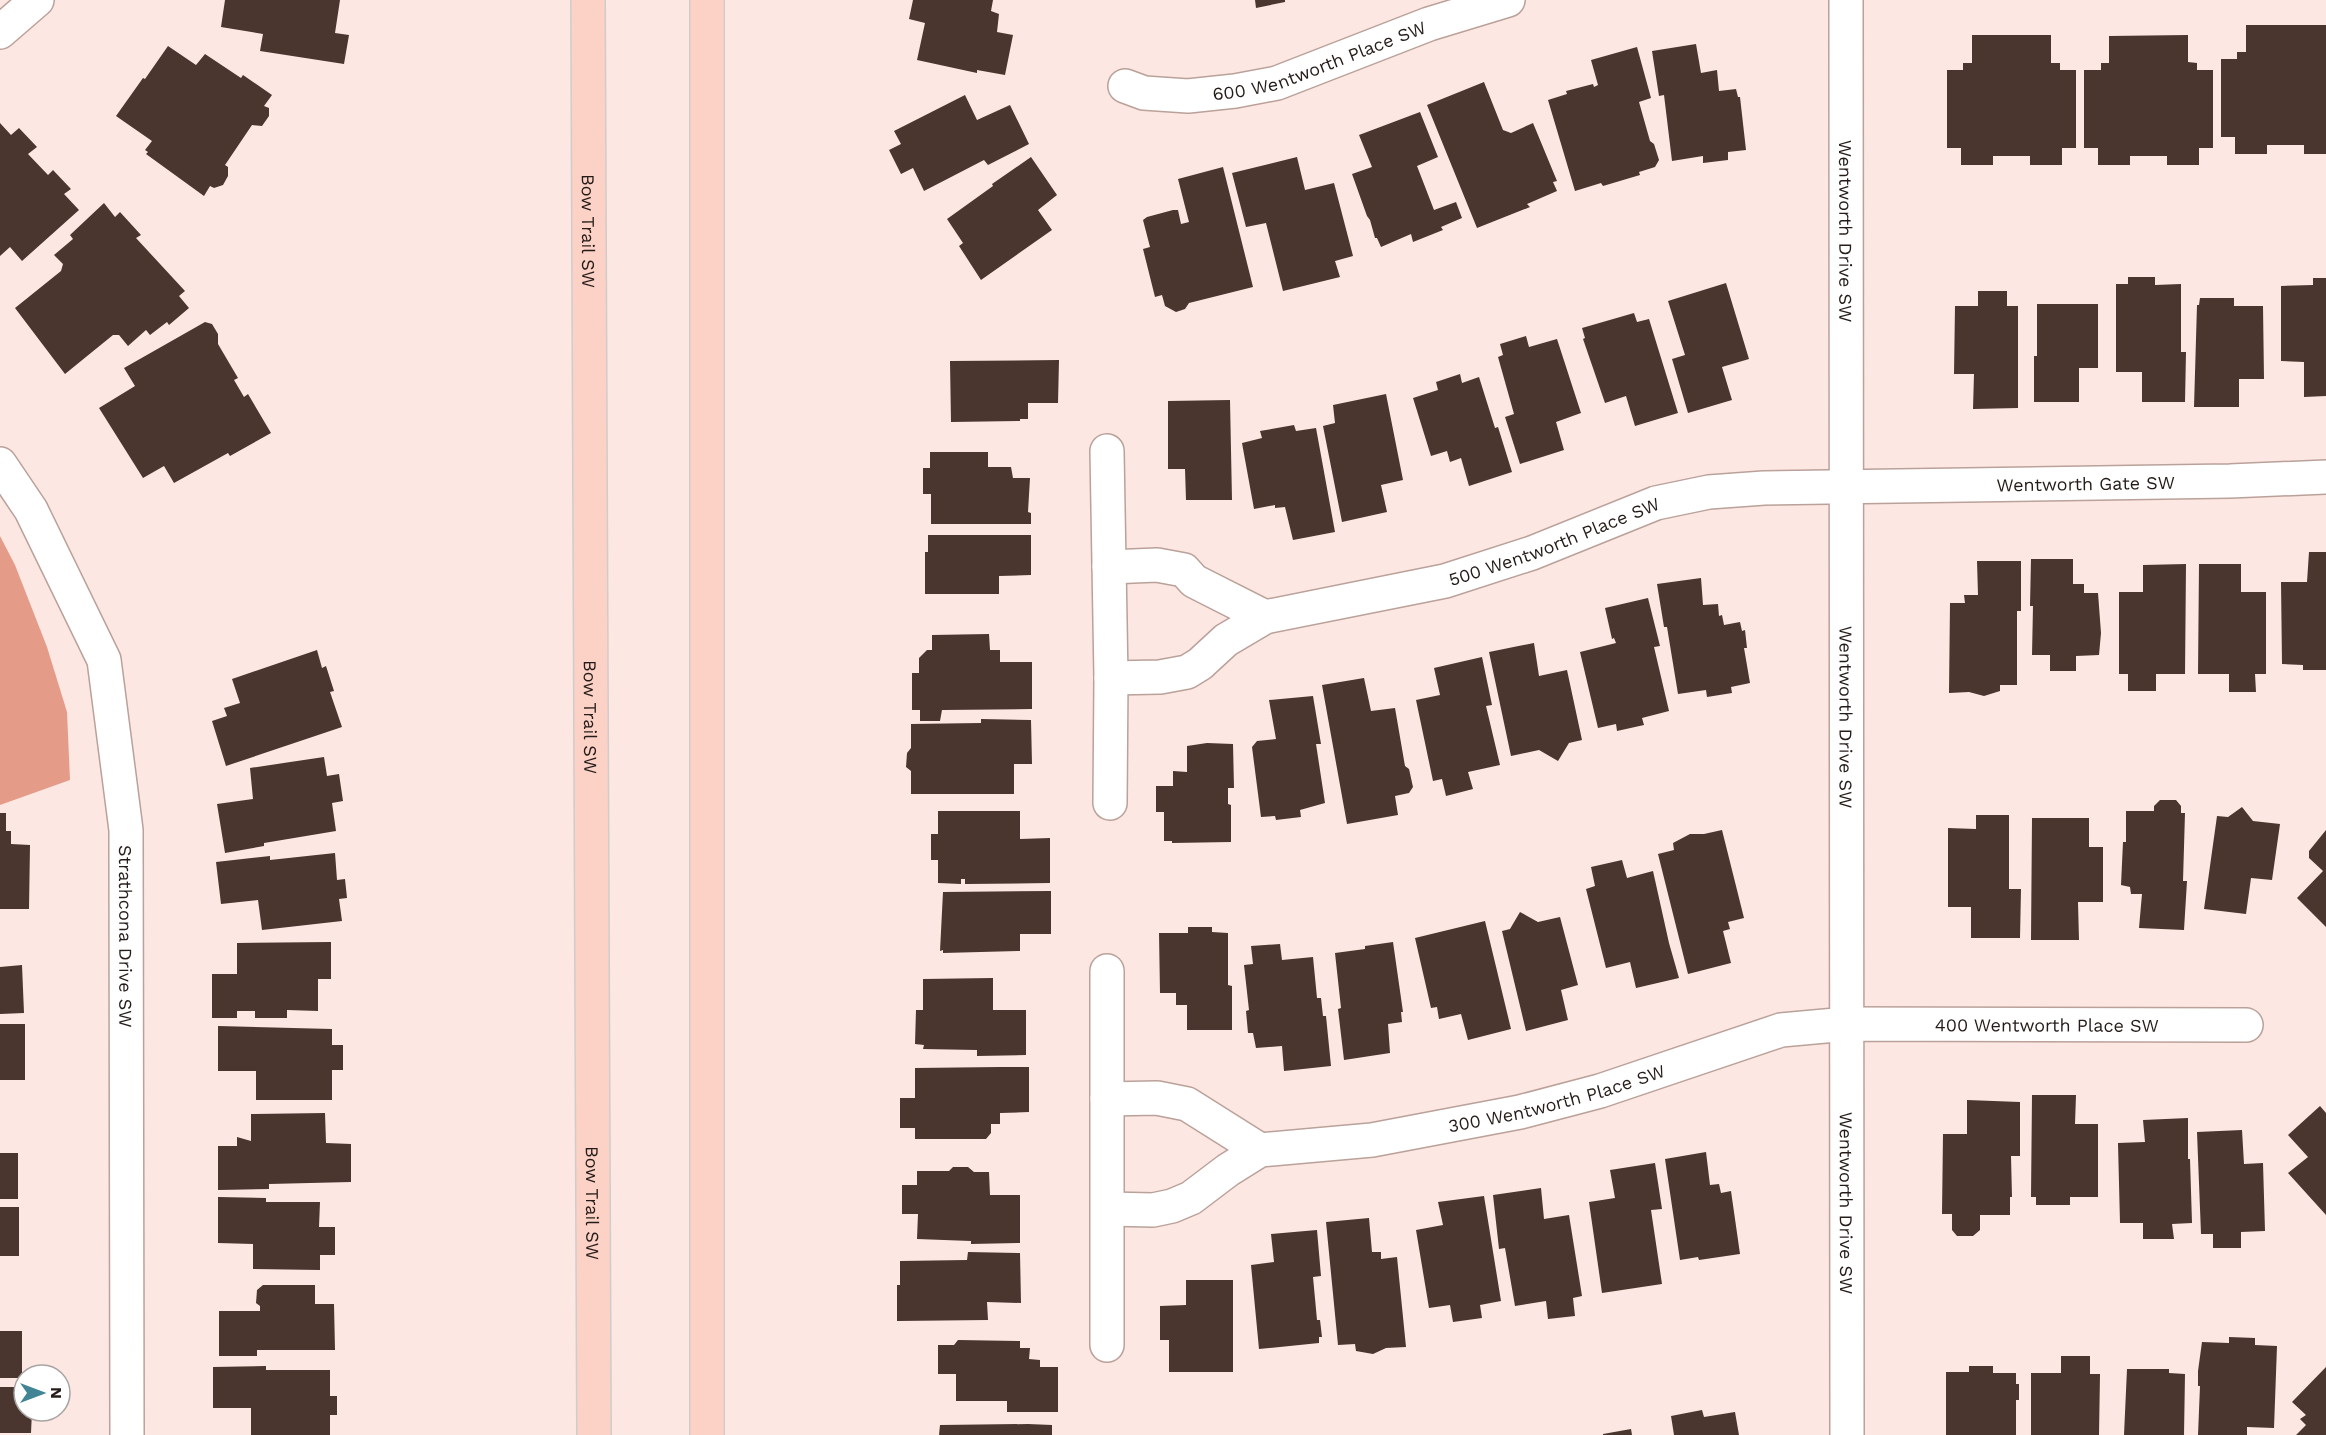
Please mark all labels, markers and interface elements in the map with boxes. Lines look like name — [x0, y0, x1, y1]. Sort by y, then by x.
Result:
street label: 600 Wentworth Place SW — [1211, 16, 1429, 104]
street label: Wentworth Drive SW — [1836, 140, 1857, 322]
street label: Bow Trail SW — [578, 174, 600, 288]
street label: Wentworth Gate SW — [1996, 471, 2175, 495]
street label: 500 Wentworth Place SW — [1446, 492, 1662, 590]
street label: Wentworth Drive SW — [1836, 626, 1857, 808]
street label: Bow Trail SW — [580, 660, 602, 774]
street label: Strathcona Drive SW — [116, 845, 137, 1028]
street label: 400 Wentworth Place SW — [1935, 1014, 2159, 1035]
street label: 300 Wentworth Place SW — [1446, 1059, 1668, 1136]
street label: Wentworth Drive SW — [1836, 1112, 1857, 1294]
street label: Bow Trail SW — [582, 1146, 604, 1260]
north arrow — [12, 1363, 72, 1423]
text: N — [47, 1387, 66, 1399]

